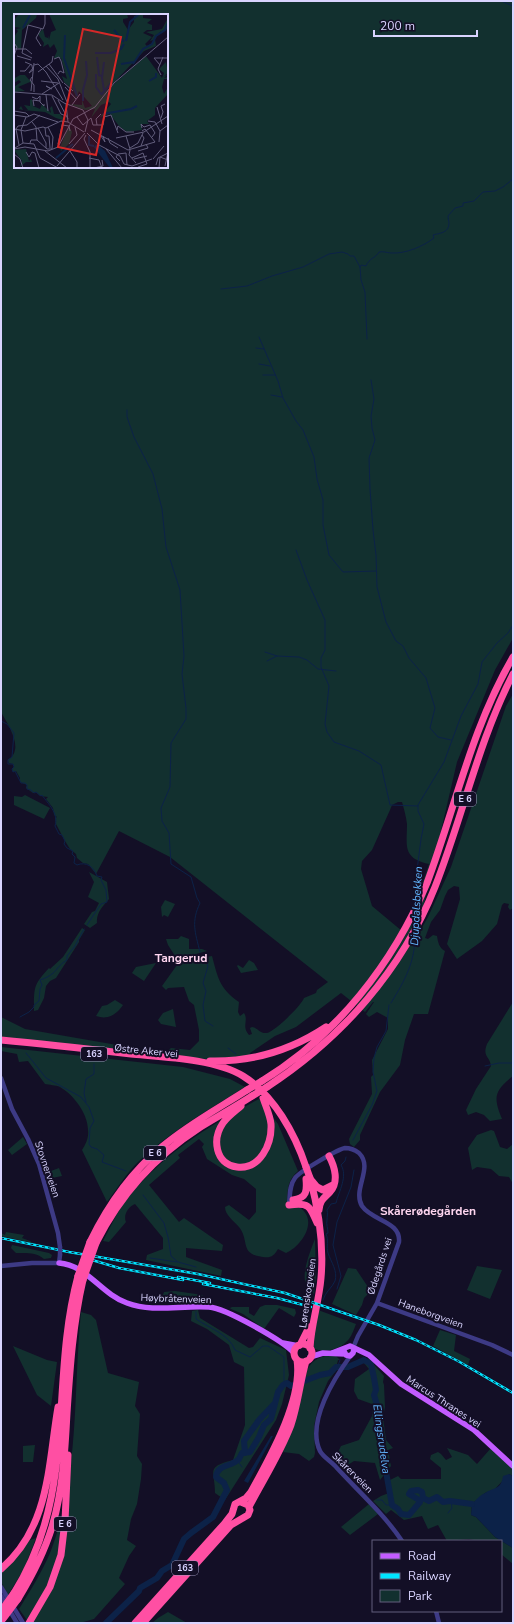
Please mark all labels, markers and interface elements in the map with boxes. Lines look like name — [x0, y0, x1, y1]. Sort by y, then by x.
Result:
scale bar — [374, 12, 477, 38]
inset map — [14, 14, 168, 168]
text: 200 m — [380, 18, 415, 34]
road number: E 6 — [454, 792, 476, 806]
water label: Djupdalsbekken — [407, 866, 426, 946]
district label: Tangerud — [155, 950, 207, 966]
street label: Østre Aker vei — [113, 1041, 178, 1061]
road number: 163 — [81, 1047, 107, 1061]
street label: Stovnerveien — [31, 1139, 63, 1199]
road number: E 6 — [144, 1146, 166, 1160]
district label: Skårerødegården — [380, 1203, 476, 1219]
street label: Ødegårds vei — [364, 1236, 396, 1297]
street label: Lørenskogveien — [296, 1257, 320, 1329]
street label: Høybråtenveien — [140, 1291, 212, 1307]
street label: Haneborgveien — [396, 1296, 465, 1332]
street label: Marcus Thranes vei — [403, 1372, 484, 1431]
water label: Ellingsrudelva — [369, 1403, 394, 1475]
street label: Skårerveien — [329, 1449, 376, 1496]
road number: E 6 — [54, 1517, 76, 1531]
legend — [372, 1540, 502, 1612]
text: Road — [408, 1548, 436, 1564]
road number: 163 — [172, 1561, 198, 1575]
text: Railway — [408, 1568, 452, 1584]
text: Park — [408, 1588, 433, 1604]

